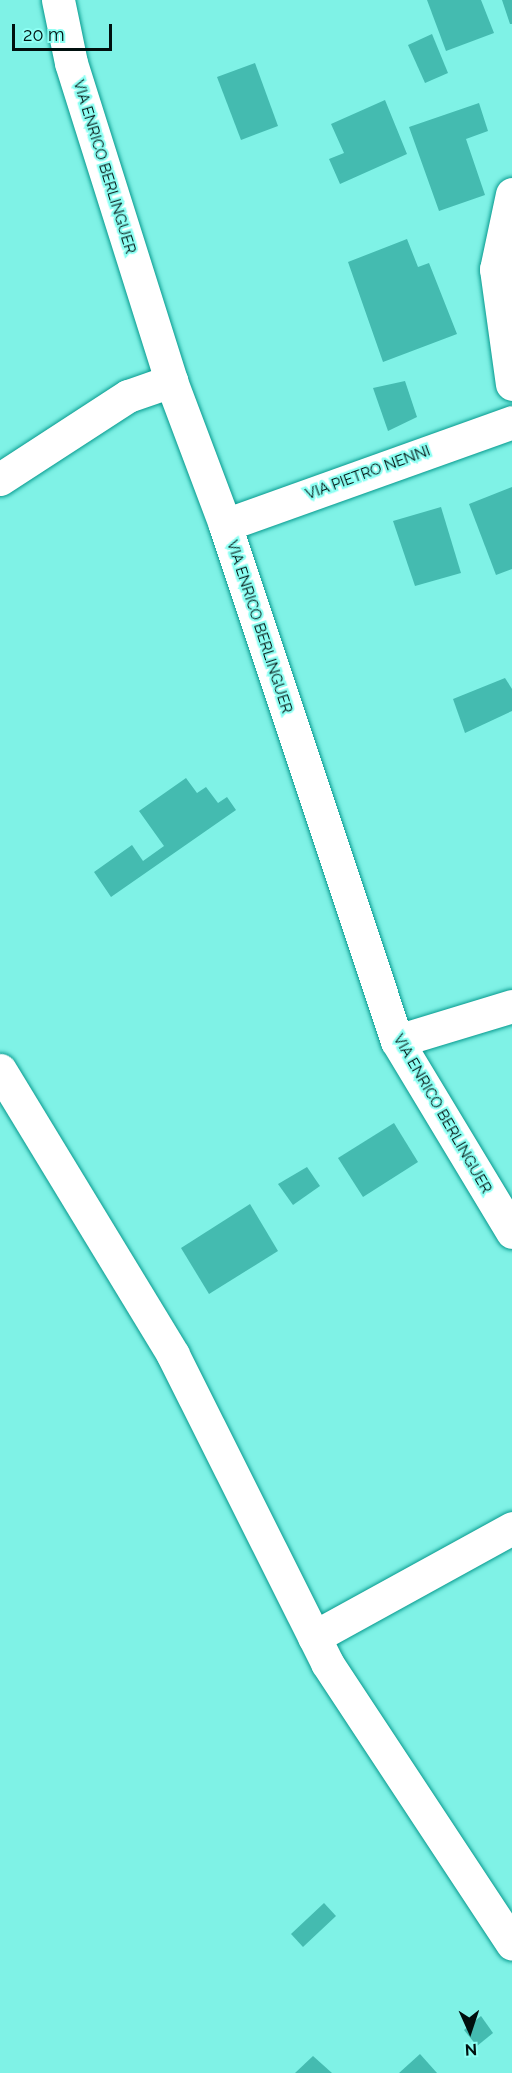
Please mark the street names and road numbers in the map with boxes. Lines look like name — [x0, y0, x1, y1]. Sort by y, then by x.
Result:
street label: VIA ENRICO BERLINGUER — [69, 78, 139, 256]
street label: VIA PIETRO NENNI — [303, 442, 433, 504]
street label: VIA ENRICO BERLINGUER — [222, 538, 296, 716]
street label: VIA ENRICO BERLINGUER — [389, 1031, 495, 1197]

